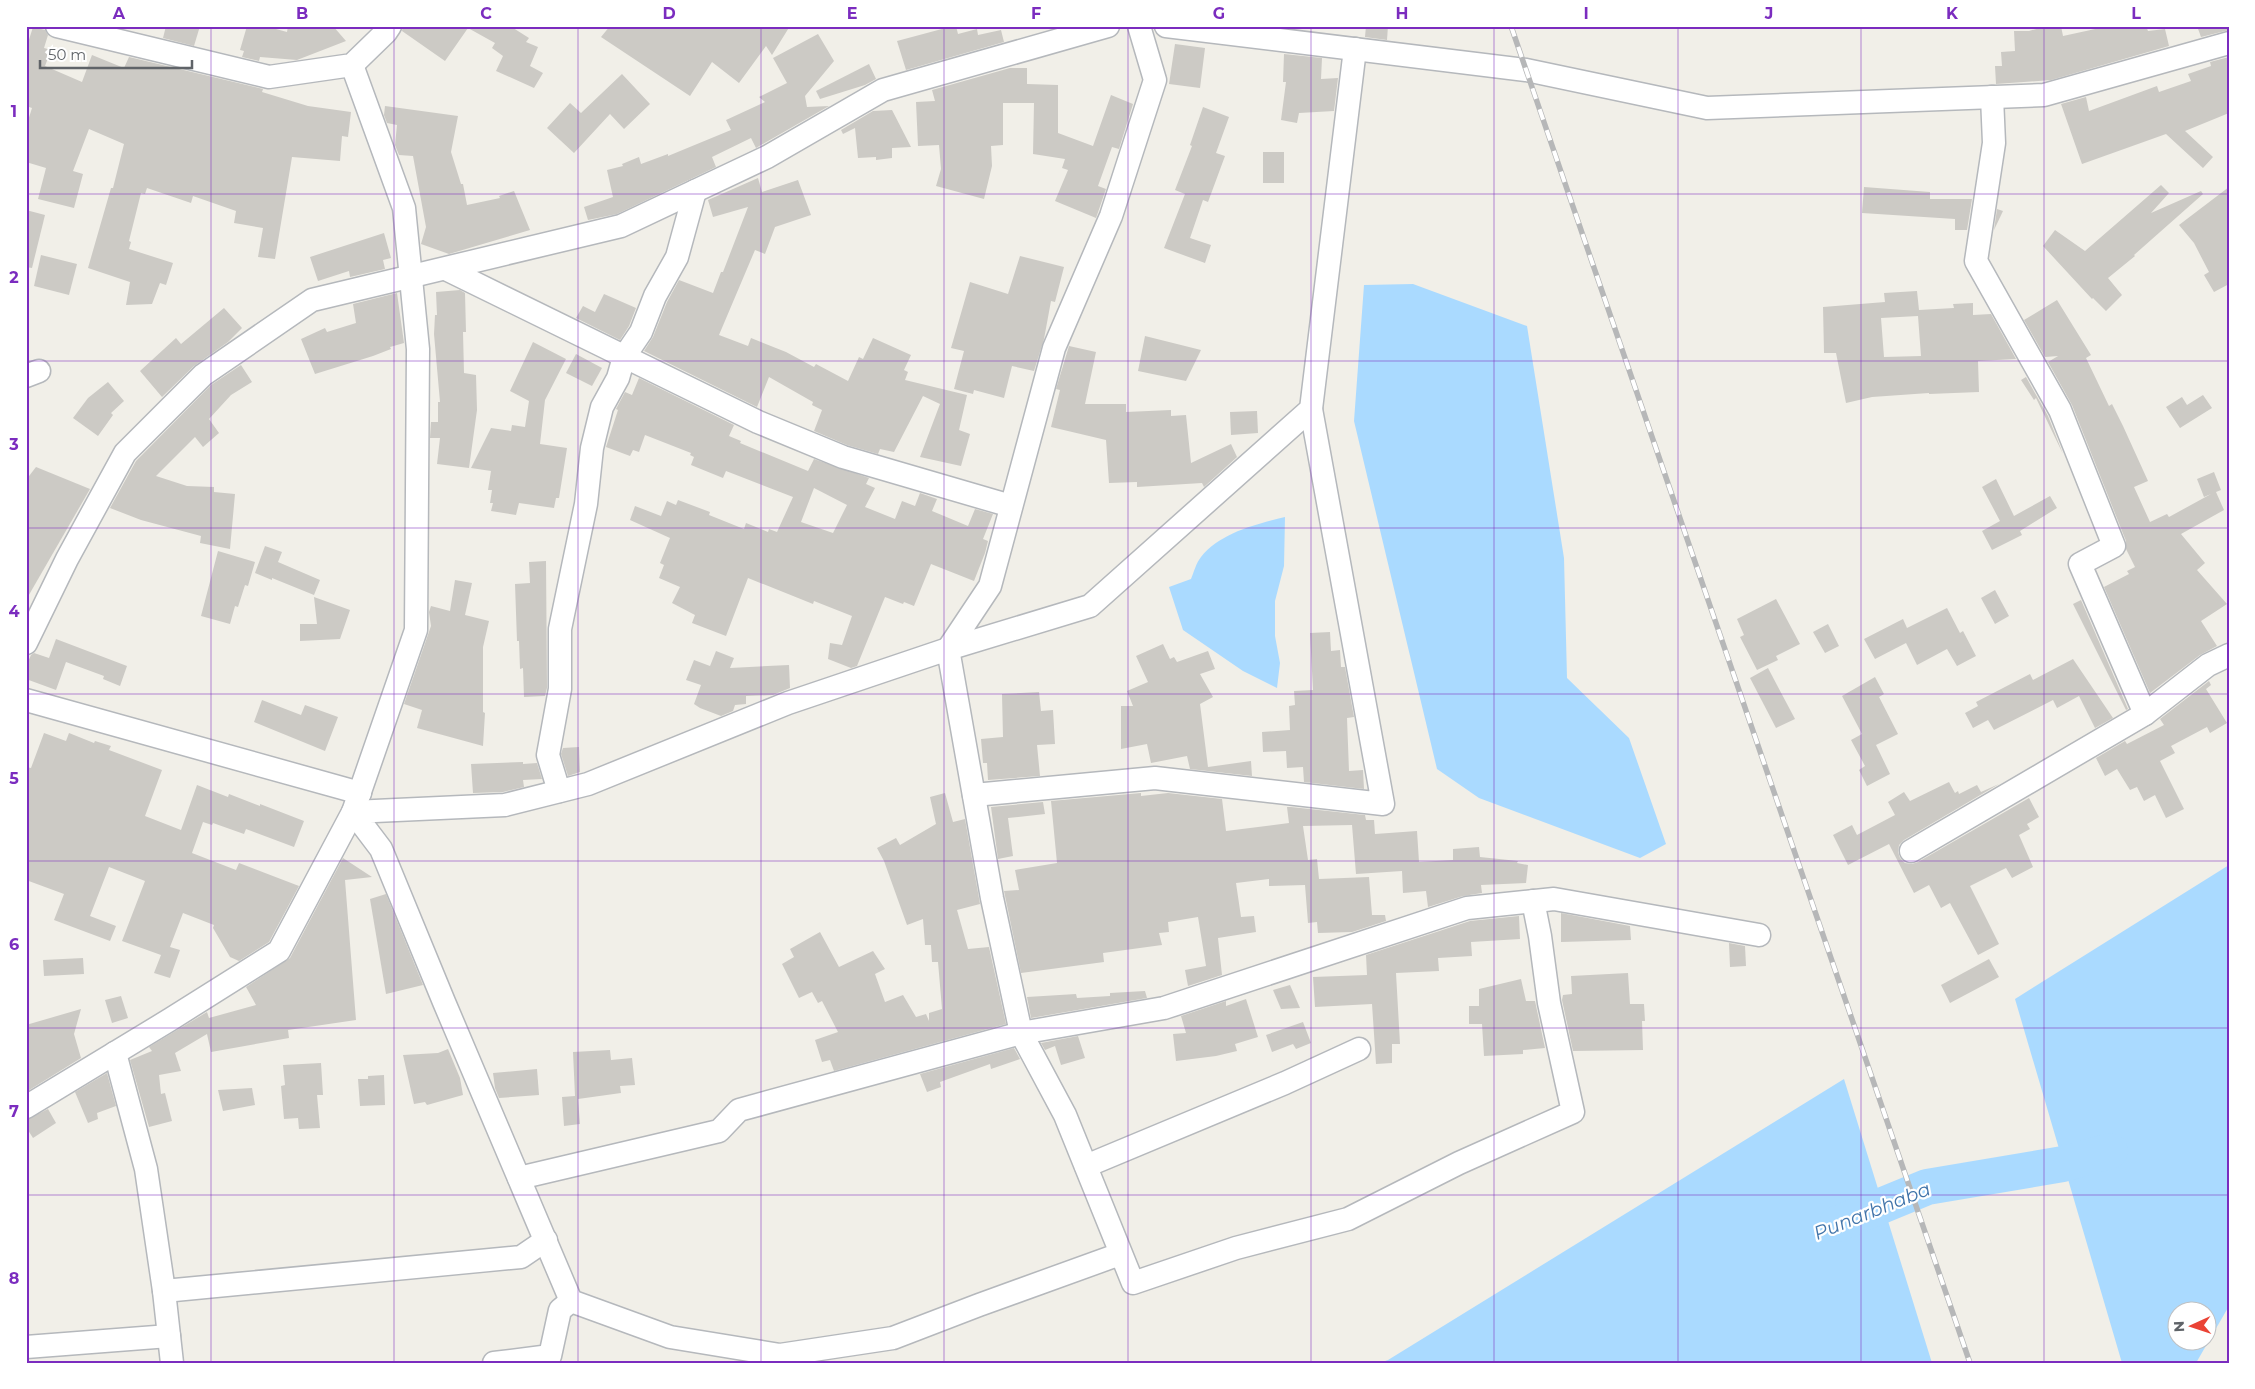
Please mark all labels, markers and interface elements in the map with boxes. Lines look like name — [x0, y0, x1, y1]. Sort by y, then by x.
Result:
text: A — [112, 4, 126, 23]
text: B — [296, 4, 308, 23]
text: C — [480, 4, 492, 23]
text: D — [662, 4, 676, 23]
text: E — [847, 4, 857, 23]
text: F — [1031, 4, 1041, 23]
text: G — [1213, 4, 1225, 23]
text: H — [1396, 4, 1408, 23]
text: I — [1583, 4, 1589, 23]
text: J — [1764, 4, 1773, 23]
text: K — [1946, 4, 1959, 23]
text: L — [2131, 4, 2141, 23]
scale bar — [40, 38, 192, 70]
text: 50 m — [48, 45, 86, 64]
text: 1 — [11, 102, 17, 121]
text: 2 — [9, 268, 19, 287]
text: 3 — [8, 435, 19, 454]
text: 4 — [8, 602, 20, 621]
text: 5 — [9, 769, 19, 788]
text: 6 — [9, 935, 19, 954]
text: 7 — [9, 1102, 19, 1121]
water label: Punarbhaba — [1810, 1177, 1934, 1245]
text: 8 — [9, 1269, 19, 1288]
north arrow — [2168, 1302, 2218, 1352]
text: N — [2170, 1321, 2188, 1333]

